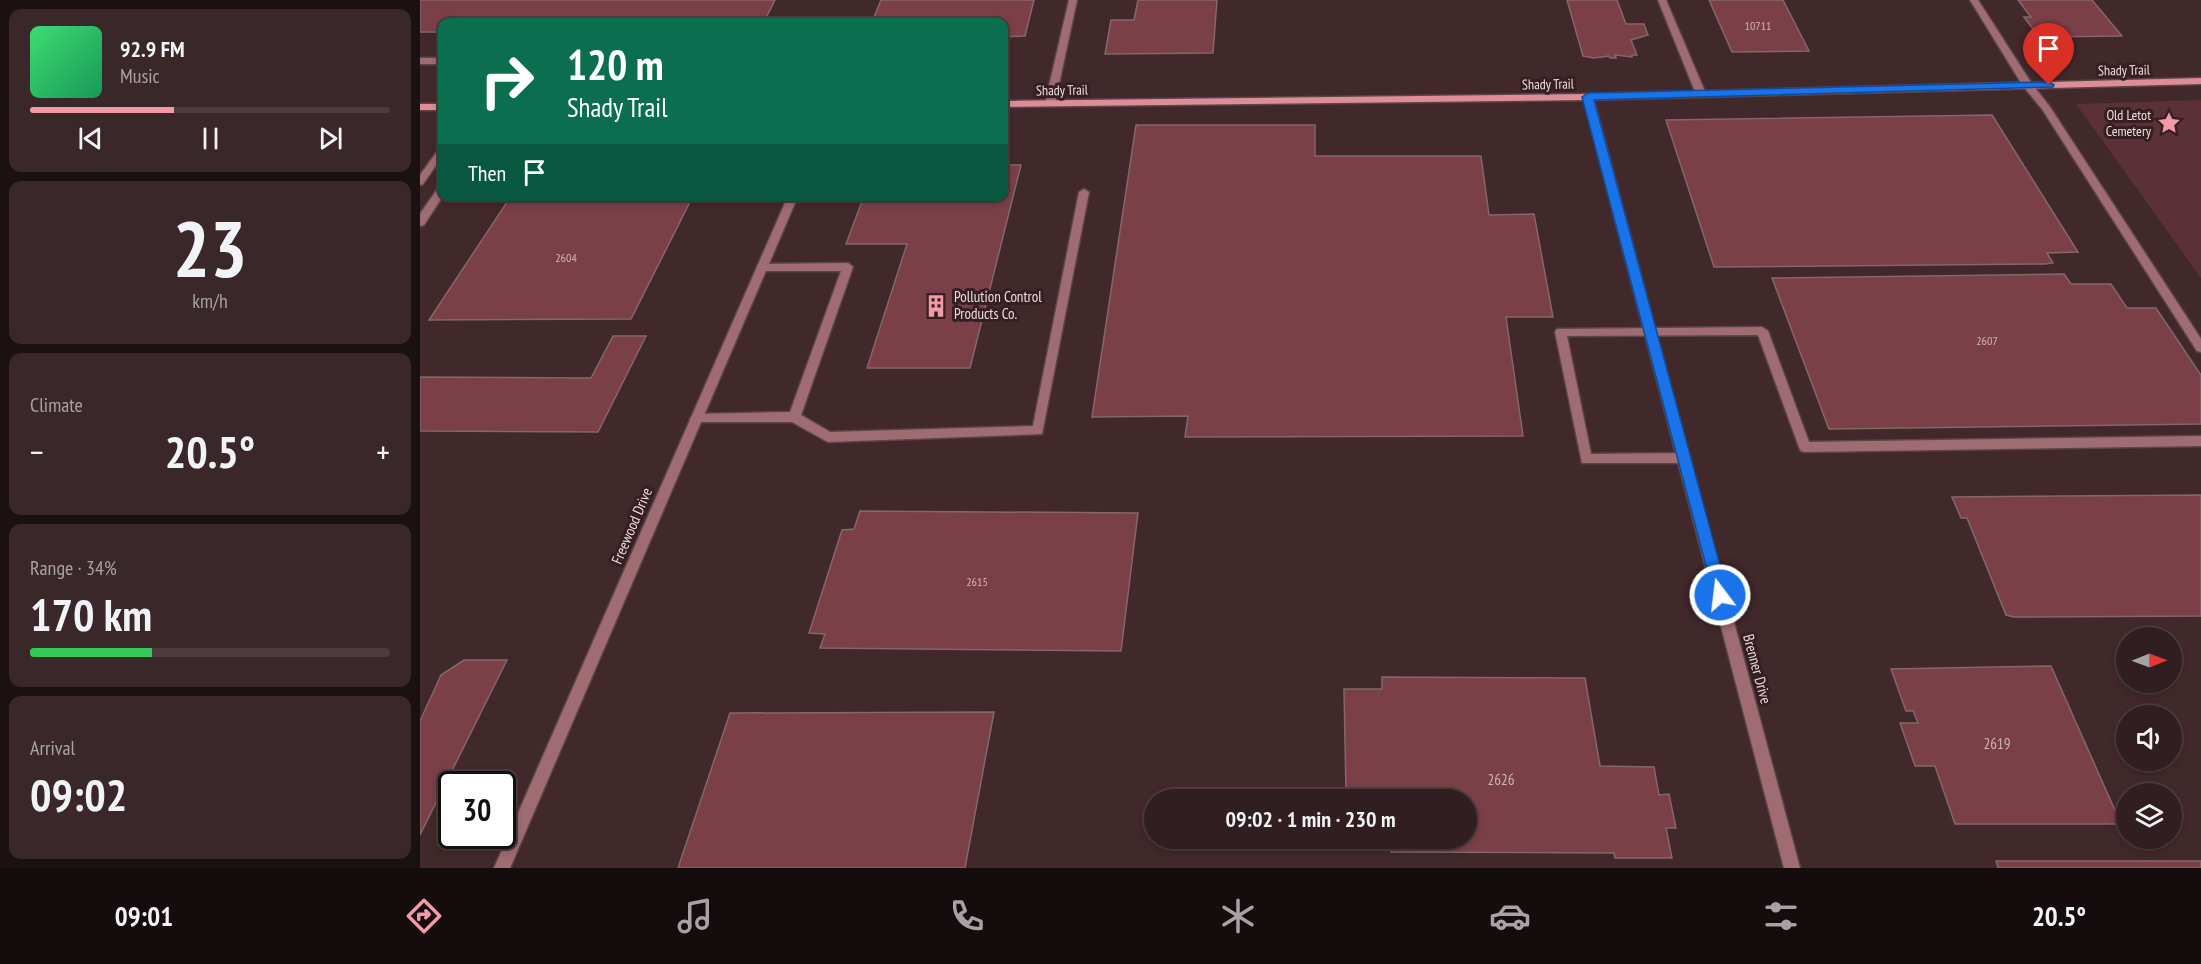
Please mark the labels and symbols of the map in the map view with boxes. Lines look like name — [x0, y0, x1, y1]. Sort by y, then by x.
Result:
house number: 10711 — [1744, 18, 1772, 33]
pin — [2023, 23, 2074, 85]
street label: Shady Trail — [2098, 61, 2151, 79]
street label: Shady Trail — [1522, 75, 1575, 93]
street label: Shady Trail — [1036, 81, 1089, 99]
place label: Old Letot Cemetery — [2106, 106, 2152, 140]
place icon: Old Letot Cemetery — [2156, 110, 2182, 136]
house number: 2604 — [555, 250, 577, 265]
place label: Pollution Control Products Co. — [954, 287, 1042, 323]
building icon: Pollution Control Products Co. — [923, 293, 949, 319]
house number: 2607 — [1976, 333, 1998, 348]
street label: Freewood Drive — [607, 485, 656, 567]
position arrow — [1688, 563, 1752, 627]
house number: 2615 — [966, 574, 988, 589]
north arrow — [2116, 627, 2182, 693]
street label: Brenner Drive — [1739, 632, 1776, 706]
house number: 2619 — [1983, 734, 2011, 753]
house number: 2626 — [1487, 770, 1515, 789]
speed limit sign: 30 — [438, 771, 516, 849]

